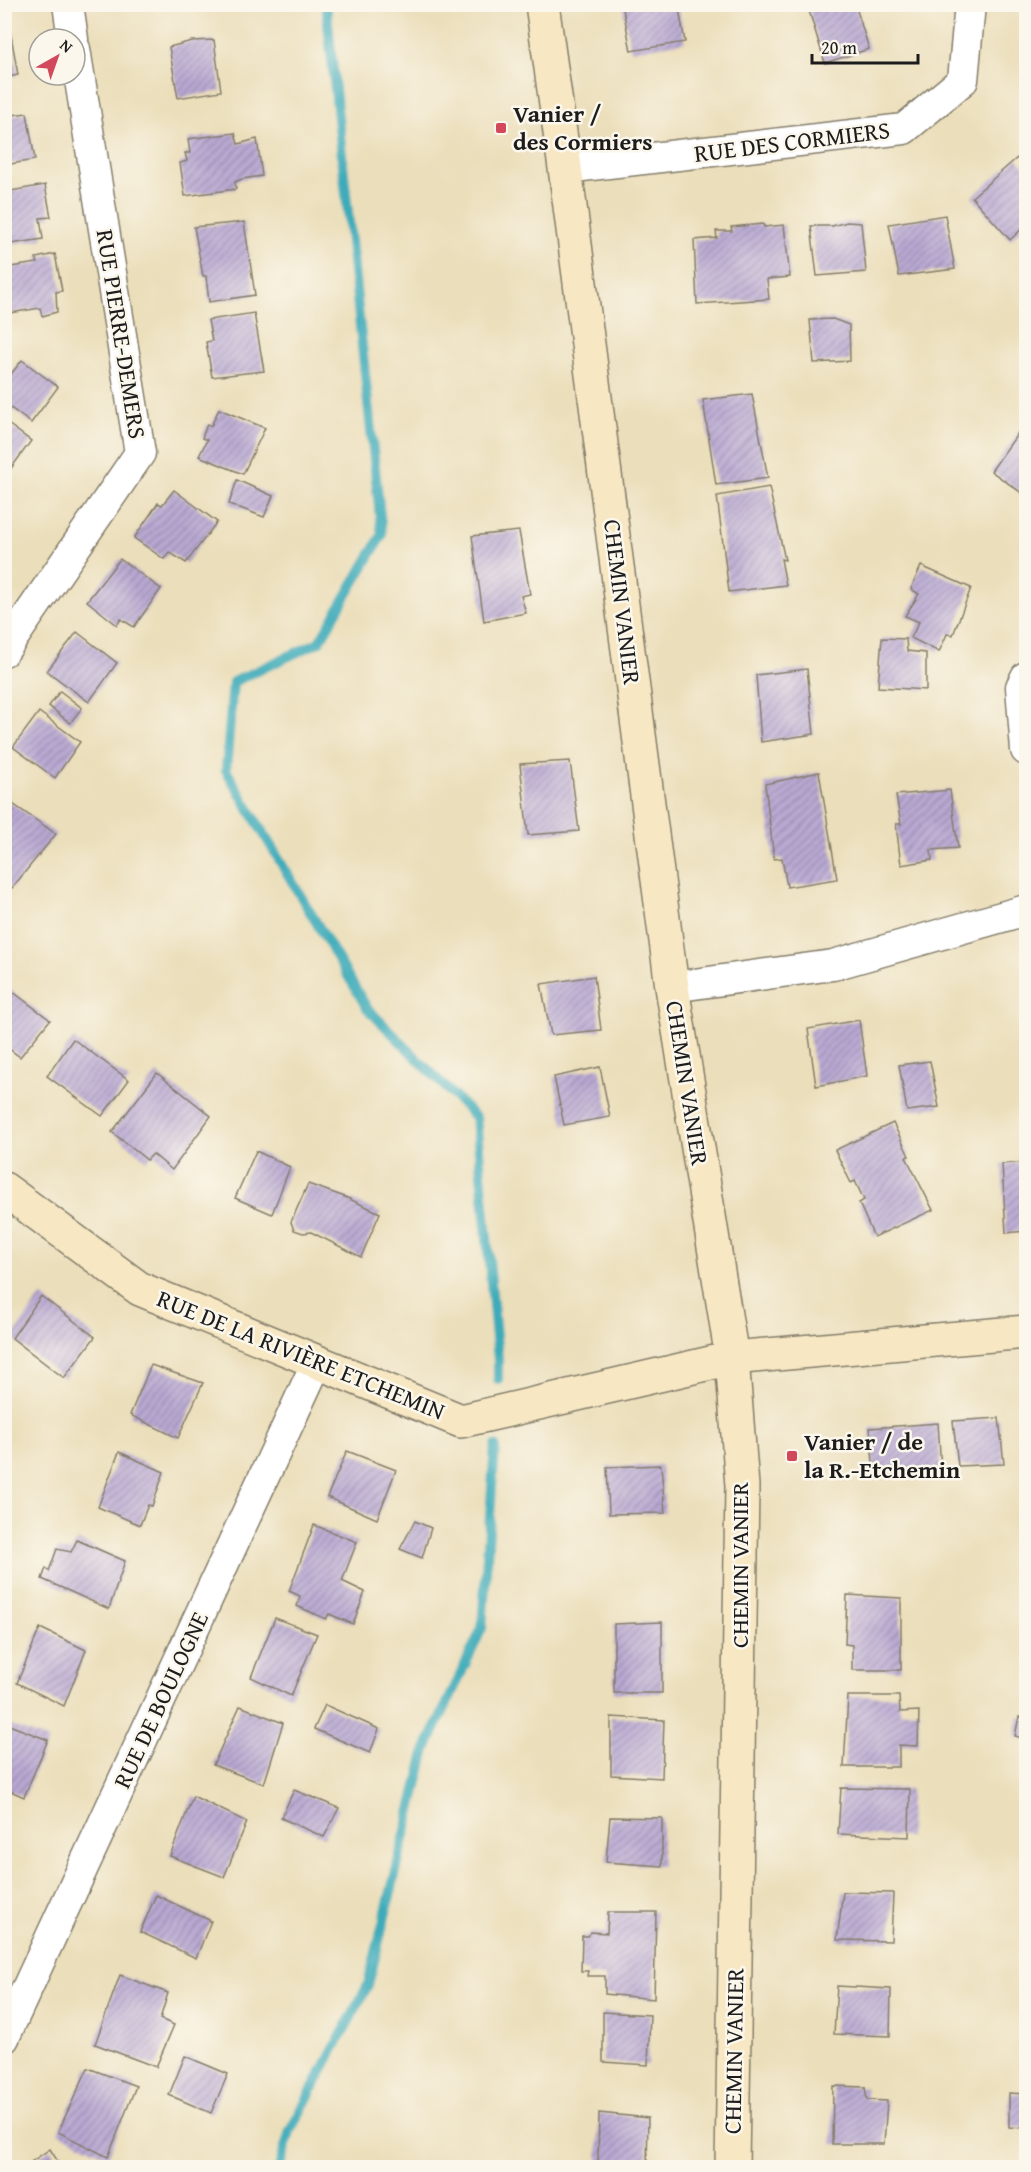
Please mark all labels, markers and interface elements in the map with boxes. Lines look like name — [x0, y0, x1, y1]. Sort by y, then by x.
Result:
north arrow — [27, 27, 87, 87]
scale bar — [812, 27, 918, 65]
text: N — [55, 33, 79, 58]
text: 20 m — [821, 34, 857, 61]
place label: Vanier / des Cormiers — [513, 96, 653, 159]
street label: RUE DES CORMIERS — [692, 112, 892, 171]
marker: Vanier / des Cormiers — [494, 121, 508, 135]
street label: RUE PIERRE-DEMERS — [88, 227, 155, 441]
street label: CHEMIN VANIER — [595, 517, 650, 687]
street label: CHEMIN VANIER — [657, 998, 718, 1168]
street label: RUE DE LA RIVIÈRE ETCHEMIN — [152, 1281, 451, 1429]
place label: Vanier / de la R.-Etchemin — [804, 1424, 960, 1487]
marker: Vanier / de la R.-Etchemin — [785, 1449, 799, 1463]
street label: CHEMIN VANIER — [722, 1482, 757, 1648]
street label: RUE DE BOULOGNE — [104, 1606, 217, 1794]
street label: CHEMIN VANIER — [715, 1967, 752, 2134]

